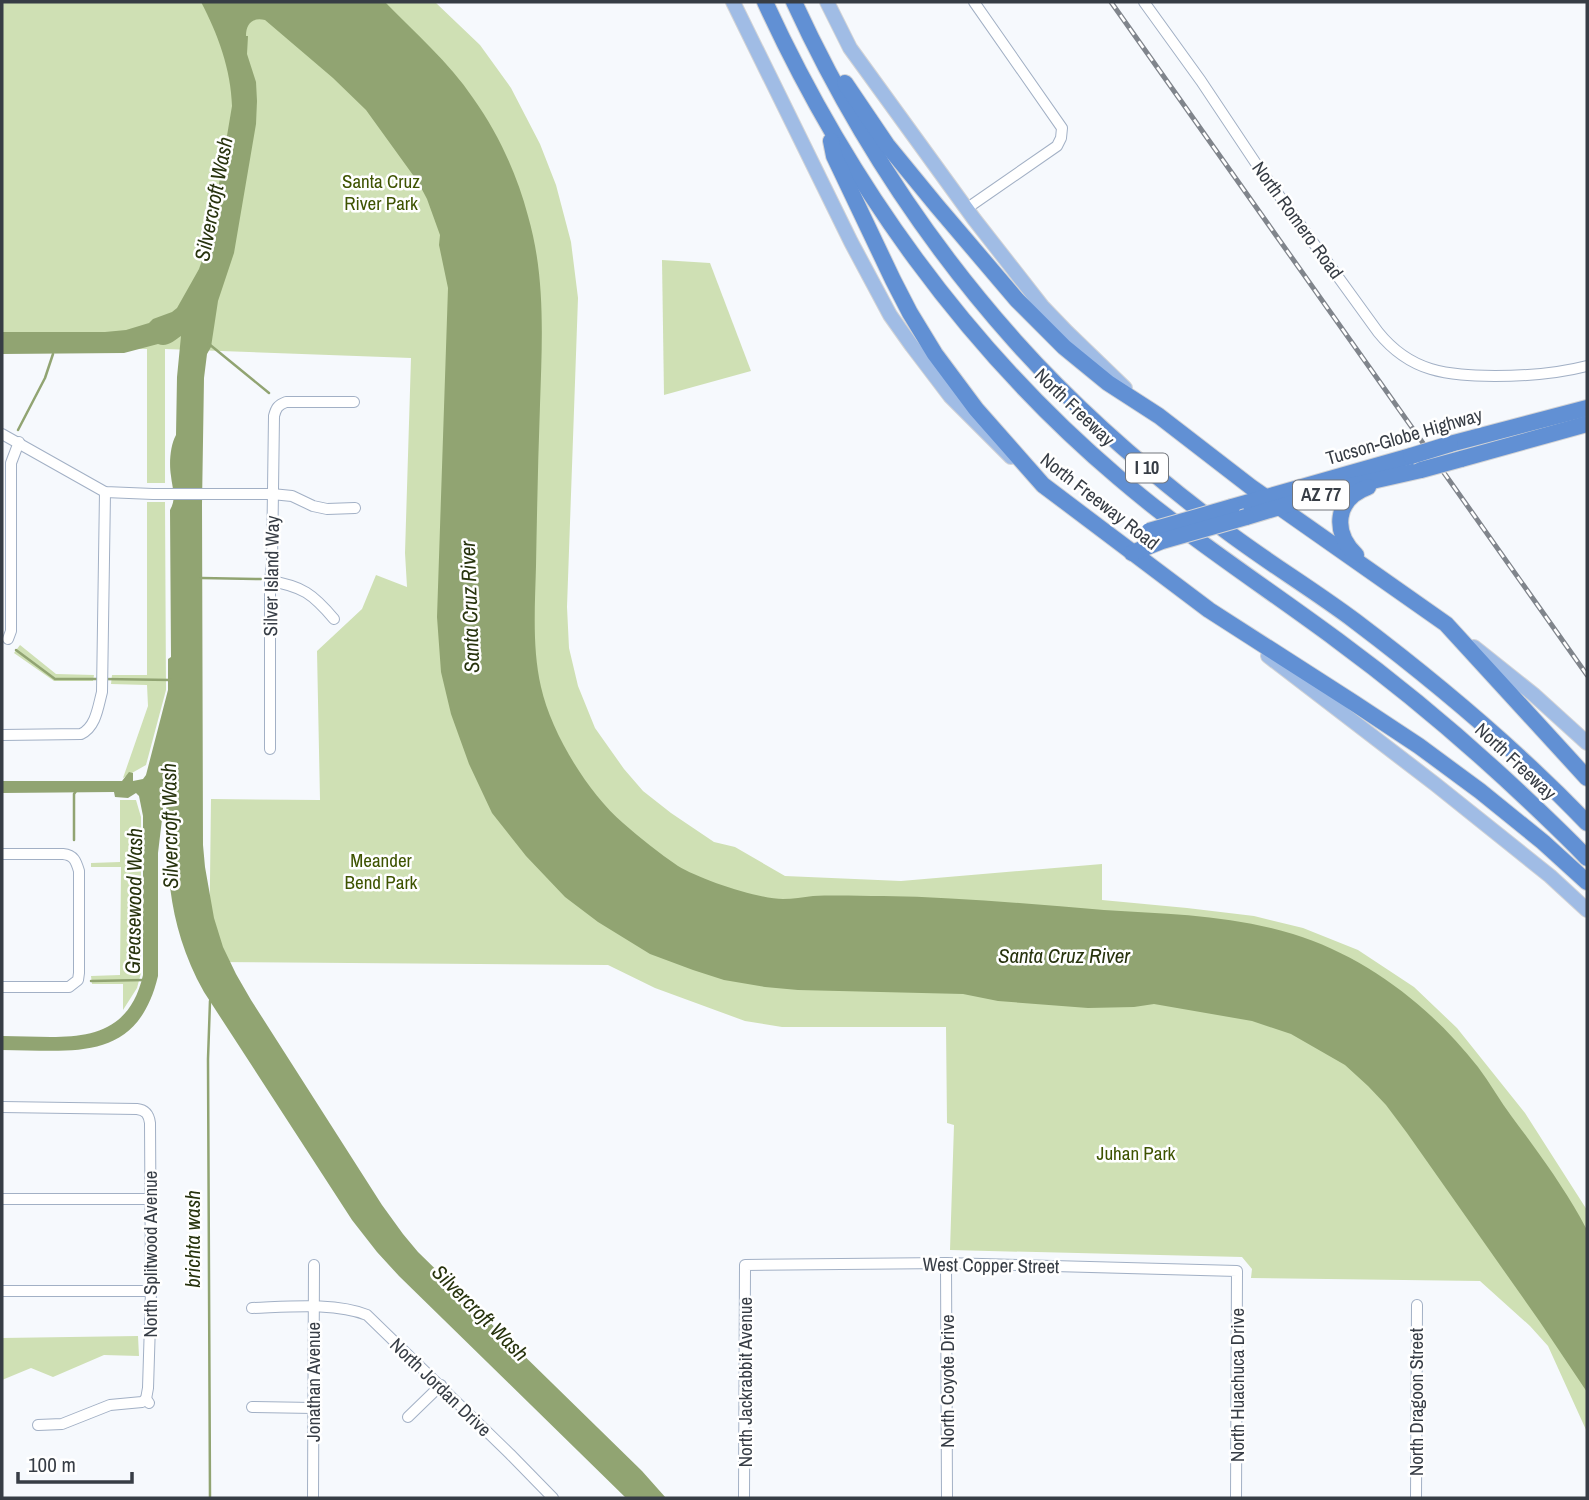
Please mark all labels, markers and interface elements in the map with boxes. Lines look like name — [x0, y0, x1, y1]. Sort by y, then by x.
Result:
water label: Silvercroft Wash — [187, 134, 240, 263]
street label: North Romero Road — [1247, 156, 1349, 284]
park label: Santa Cruz River Park — [342, 168, 420, 216]
street label: North Freeway — [1029, 362, 1121, 452]
street label: Tucson-Globe Highway — [1323, 401, 1485, 471]
street label: North Freeway Road — [1035, 447, 1165, 555]
road number: I 10 — [1126, 454, 1168, 482]
road number: AZ 77 — [1293, 480, 1349, 509]
street label: Silver Island Way — [257, 515, 285, 637]
water label: Santa Cruz River — [453, 539, 486, 674]
street label: North Freeway — [1470, 717, 1562, 805]
water label: Silvercroft Wash — [154, 763, 185, 889]
water label: Greasewood Wash — [118, 828, 149, 974]
park label: Meander Bend Park — [345, 847, 418, 895]
water label: Santa Cruz River — [998, 941, 1131, 970]
park label: Juhan Park — [1097, 1140, 1176, 1166]
street label: North Splitwood Avenue — [137, 1171, 163, 1337]
water label: brichta wash — [178, 1190, 207, 1288]
street label: West Copper Street — [923, 1251, 1060, 1279]
water label: Silvercroft Wash — [426, 1258, 535, 1367]
street label: North Jackrabbit Avenue — [732, 1297, 758, 1467]
street label: North Huachuca Drive — [1224, 1308, 1250, 1462]
street label: North Coyote Drive — [934, 1314, 960, 1448]
street label: Jonathan Avenue — [300, 1322, 326, 1442]
street label: North Dragoon Street — [1403, 1327, 1429, 1476]
street label: North Jordan Drive — [385, 1332, 497, 1442]
scale bar — [18, 1440, 131, 1484]
text: 100 m — [28, 1450, 76, 1479]

